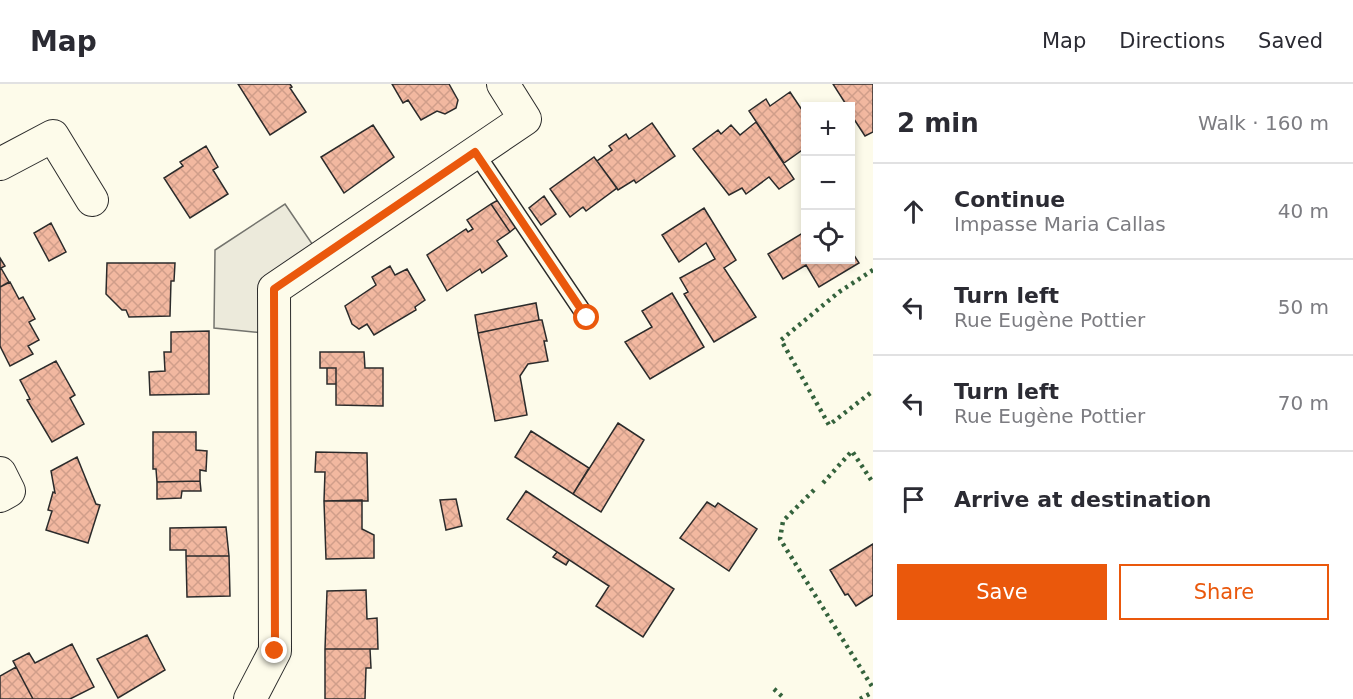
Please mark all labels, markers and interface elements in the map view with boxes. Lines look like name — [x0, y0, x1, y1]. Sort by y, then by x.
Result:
text: Map — [30, 25, 97, 58]
text: Map — [1042, 29, 1086, 53]
text: Directions — [1119, 29, 1225, 53]
text: Saved — [1258, 29, 1323, 53]
map controls — [801, 102, 855, 264]
button: + — [801, 102, 855, 156]
text: 2 min — [897, 108, 979, 138]
text: Walk · 160 m — [1198, 111, 1329, 135]
button: − — [801, 156, 855, 210]
text: Continue — [954, 187, 1065, 212]
icon: ahead — [897, 195, 930, 228]
text: 40 m — [1278, 199, 1329, 223]
button: locate — [801, 210, 855, 264]
text: Impasse Maria Callas — [954, 212, 1166, 236]
text: Turn left — [954, 283, 1059, 308]
icon: left — [897, 291, 930, 324]
text: 50 m — [1278, 295, 1329, 319]
route start — [573, 304, 599, 330]
text: Rue Eugène Pottier — [954, 308, 1145, 332]
text: Turn left — [954, 379, 1059, 404]
icon: left — [897, 387, 930, 420]
text: 70 m — [1278, 391, 1329, 415]
text: Rue Eugène Pottier — [954, 404, 1145, 428]
icon: arrive — [897, 483, 930, 516]
text: Arrive at destination — [954, 487, 1211, 512]
button: Save — [897, 564, 1107, 620]
button: Share — [1119, 564, 1329, 620]
route end — [261, 637, 287, 663]

